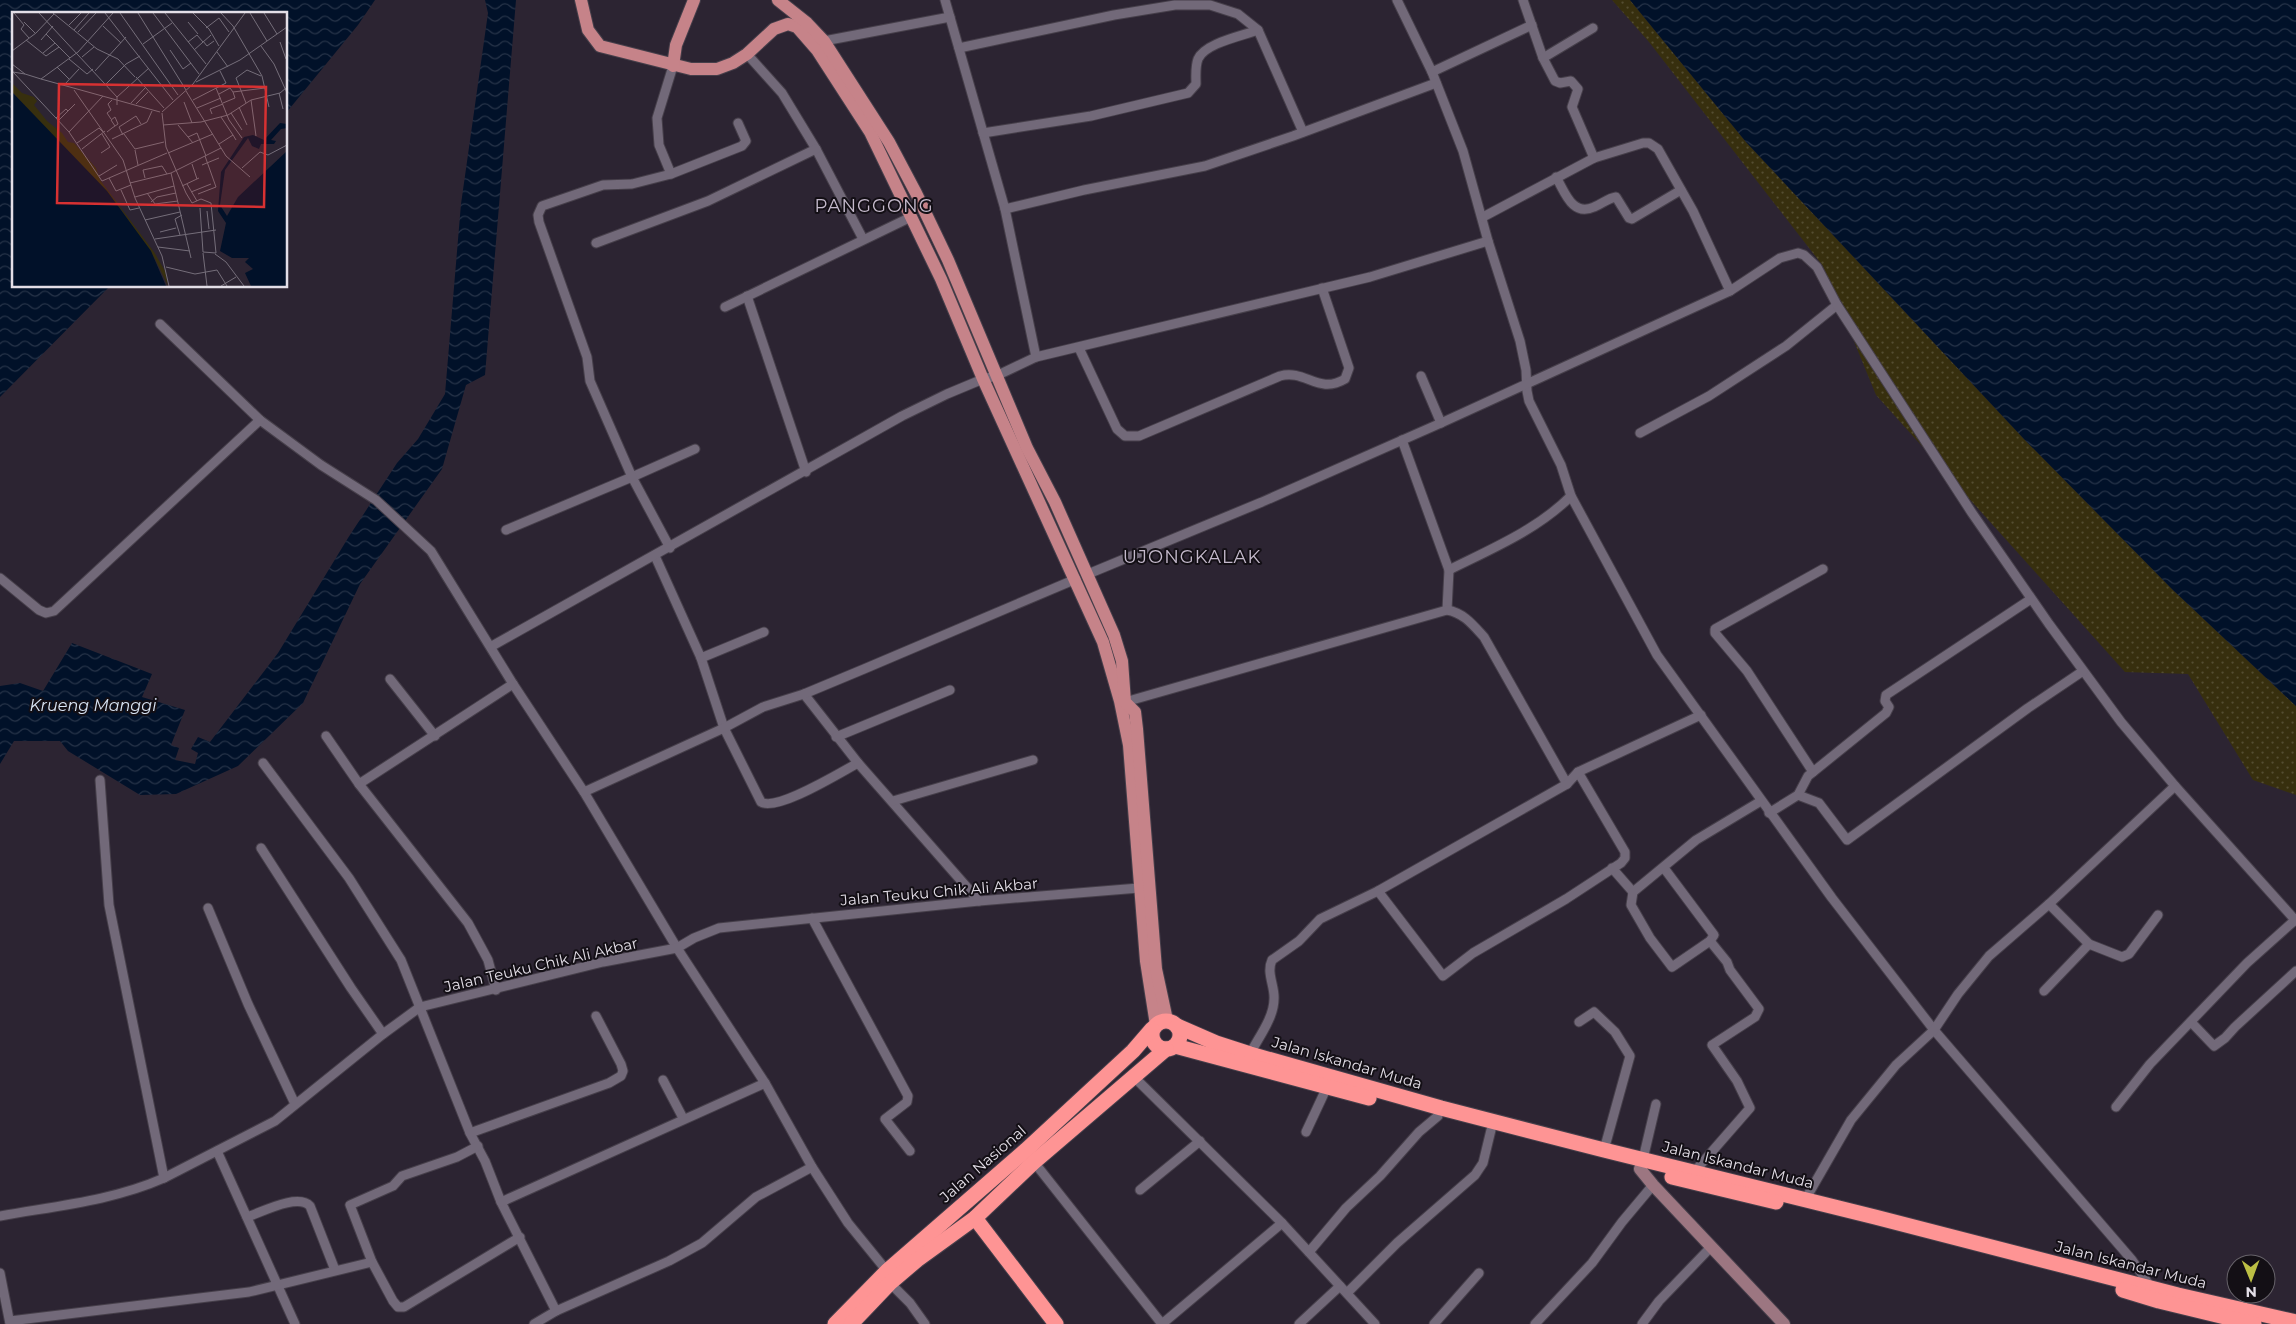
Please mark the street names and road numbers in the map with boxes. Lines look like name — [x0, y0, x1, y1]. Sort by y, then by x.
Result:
street label: Jalan Teuku Chik Ali Akbar — [838, 873, 1039, 910]
street label: Jalan Teuku Chik Ali Akbar — [441, 933, 640, 996]
street label: Jalan Iskandar Muda — [1269, 1032, 1424, 1093]
street label: Jalan Nasional — [935, 1121, 1030, 1207]
street label: Jalan Iskandar Muda — [1659, 1136, 1816, 1193]
street label: Jalan Iskandar Muda — [2052, 1236, 2209, 1293]

